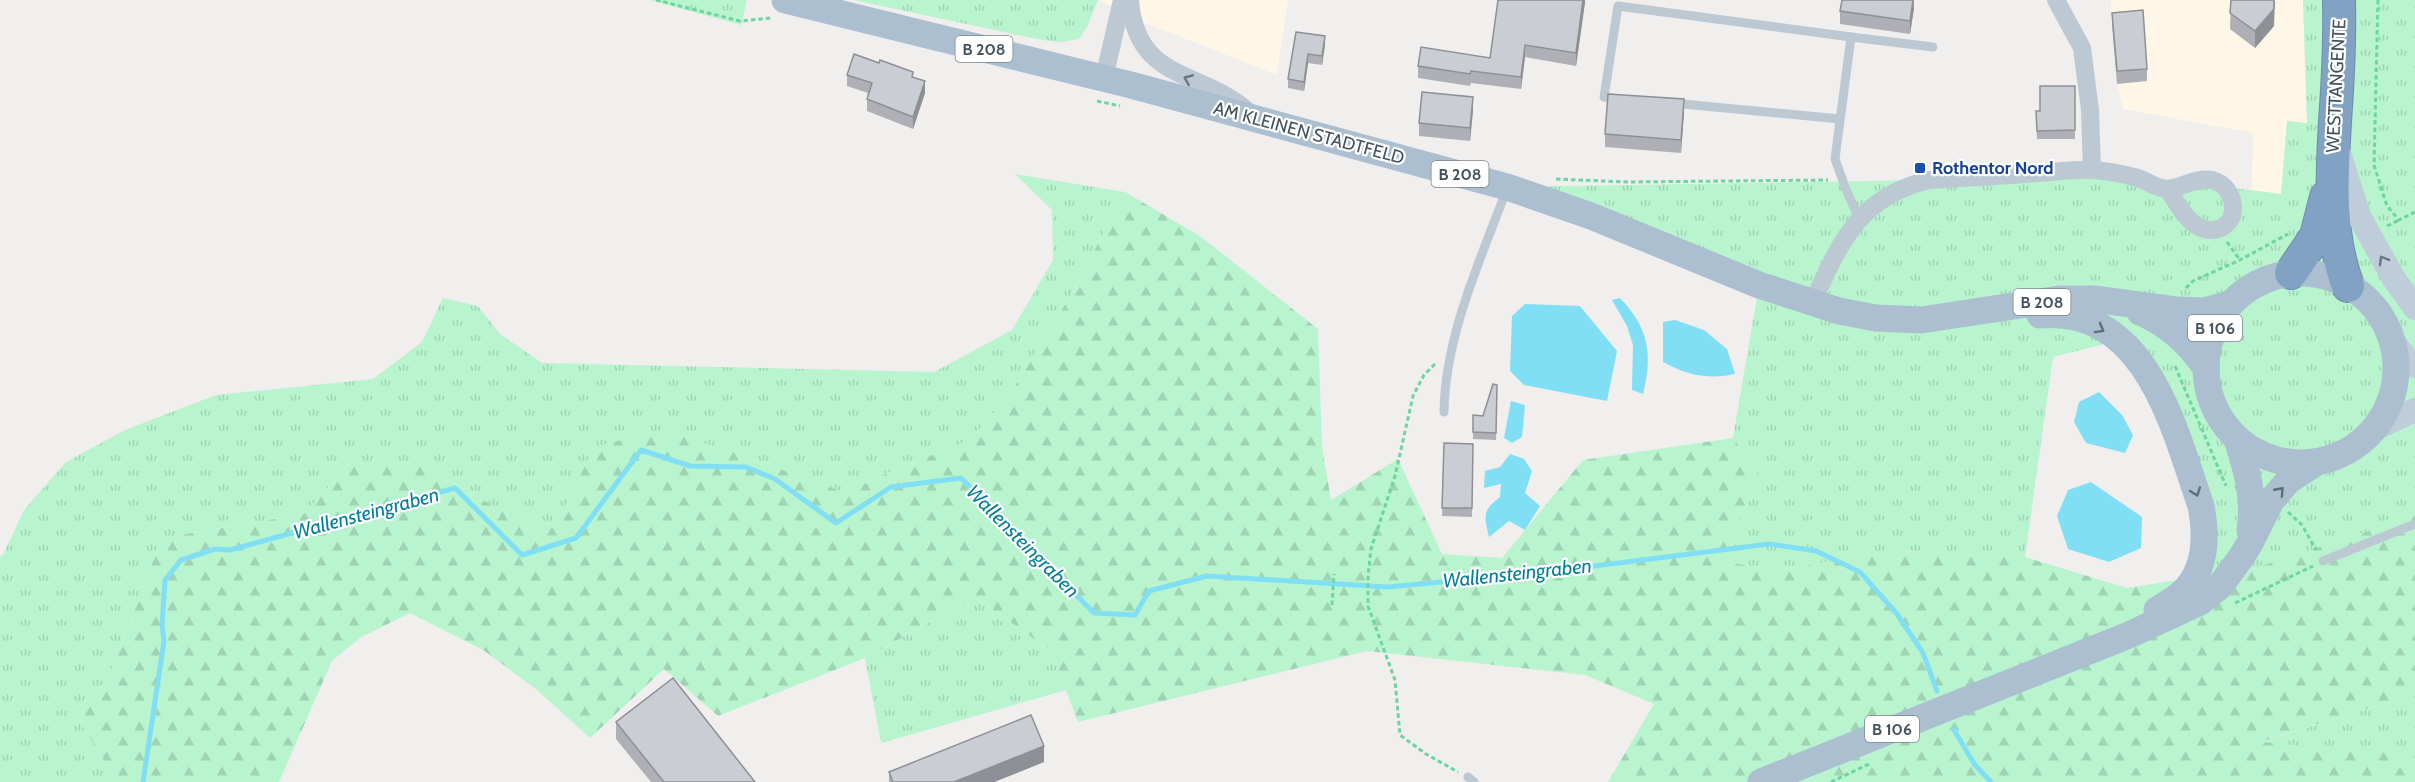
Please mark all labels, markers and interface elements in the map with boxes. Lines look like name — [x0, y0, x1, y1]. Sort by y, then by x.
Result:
street label: WESTTANGENTE — [2322, 19, 2350, 153]
road number: B 208 — [956, 36, 1012, 62]
one-way arrow — [1183, 74, 1194, 86]
street label: AM KLEINEN STADTFELD — [1211, 97, 1407, 169]
place label: Rothentor Nord — [1932, 157, 2054, 179]
road number: B 208 — [1432, 161, 1488, 187]
marker: Rothentor Nord — [1913, 161, 1927, 175]
one-way arrow — [2379, 256, 2390, 266]
road number: B 208 — [2014, 289, 2070, 315]
road number: B 106 — [2188, 315, 2242, 341]
one-way arrow — [2094, 322, 2105, 333]
water label: Wallensteingraben — [961, 479, 1085, 603]
water label: Wallensteingraben — [290, 482, 442, 544]
one-way arrow — [2189, 486, 2202, 497]
one-way arrow — [2273, 487, 2284, 498]
water label: Wallensteingraben — [1441, 553, 1593, 593]
road number: B 106 — [1865, 716, 1919, 742]

